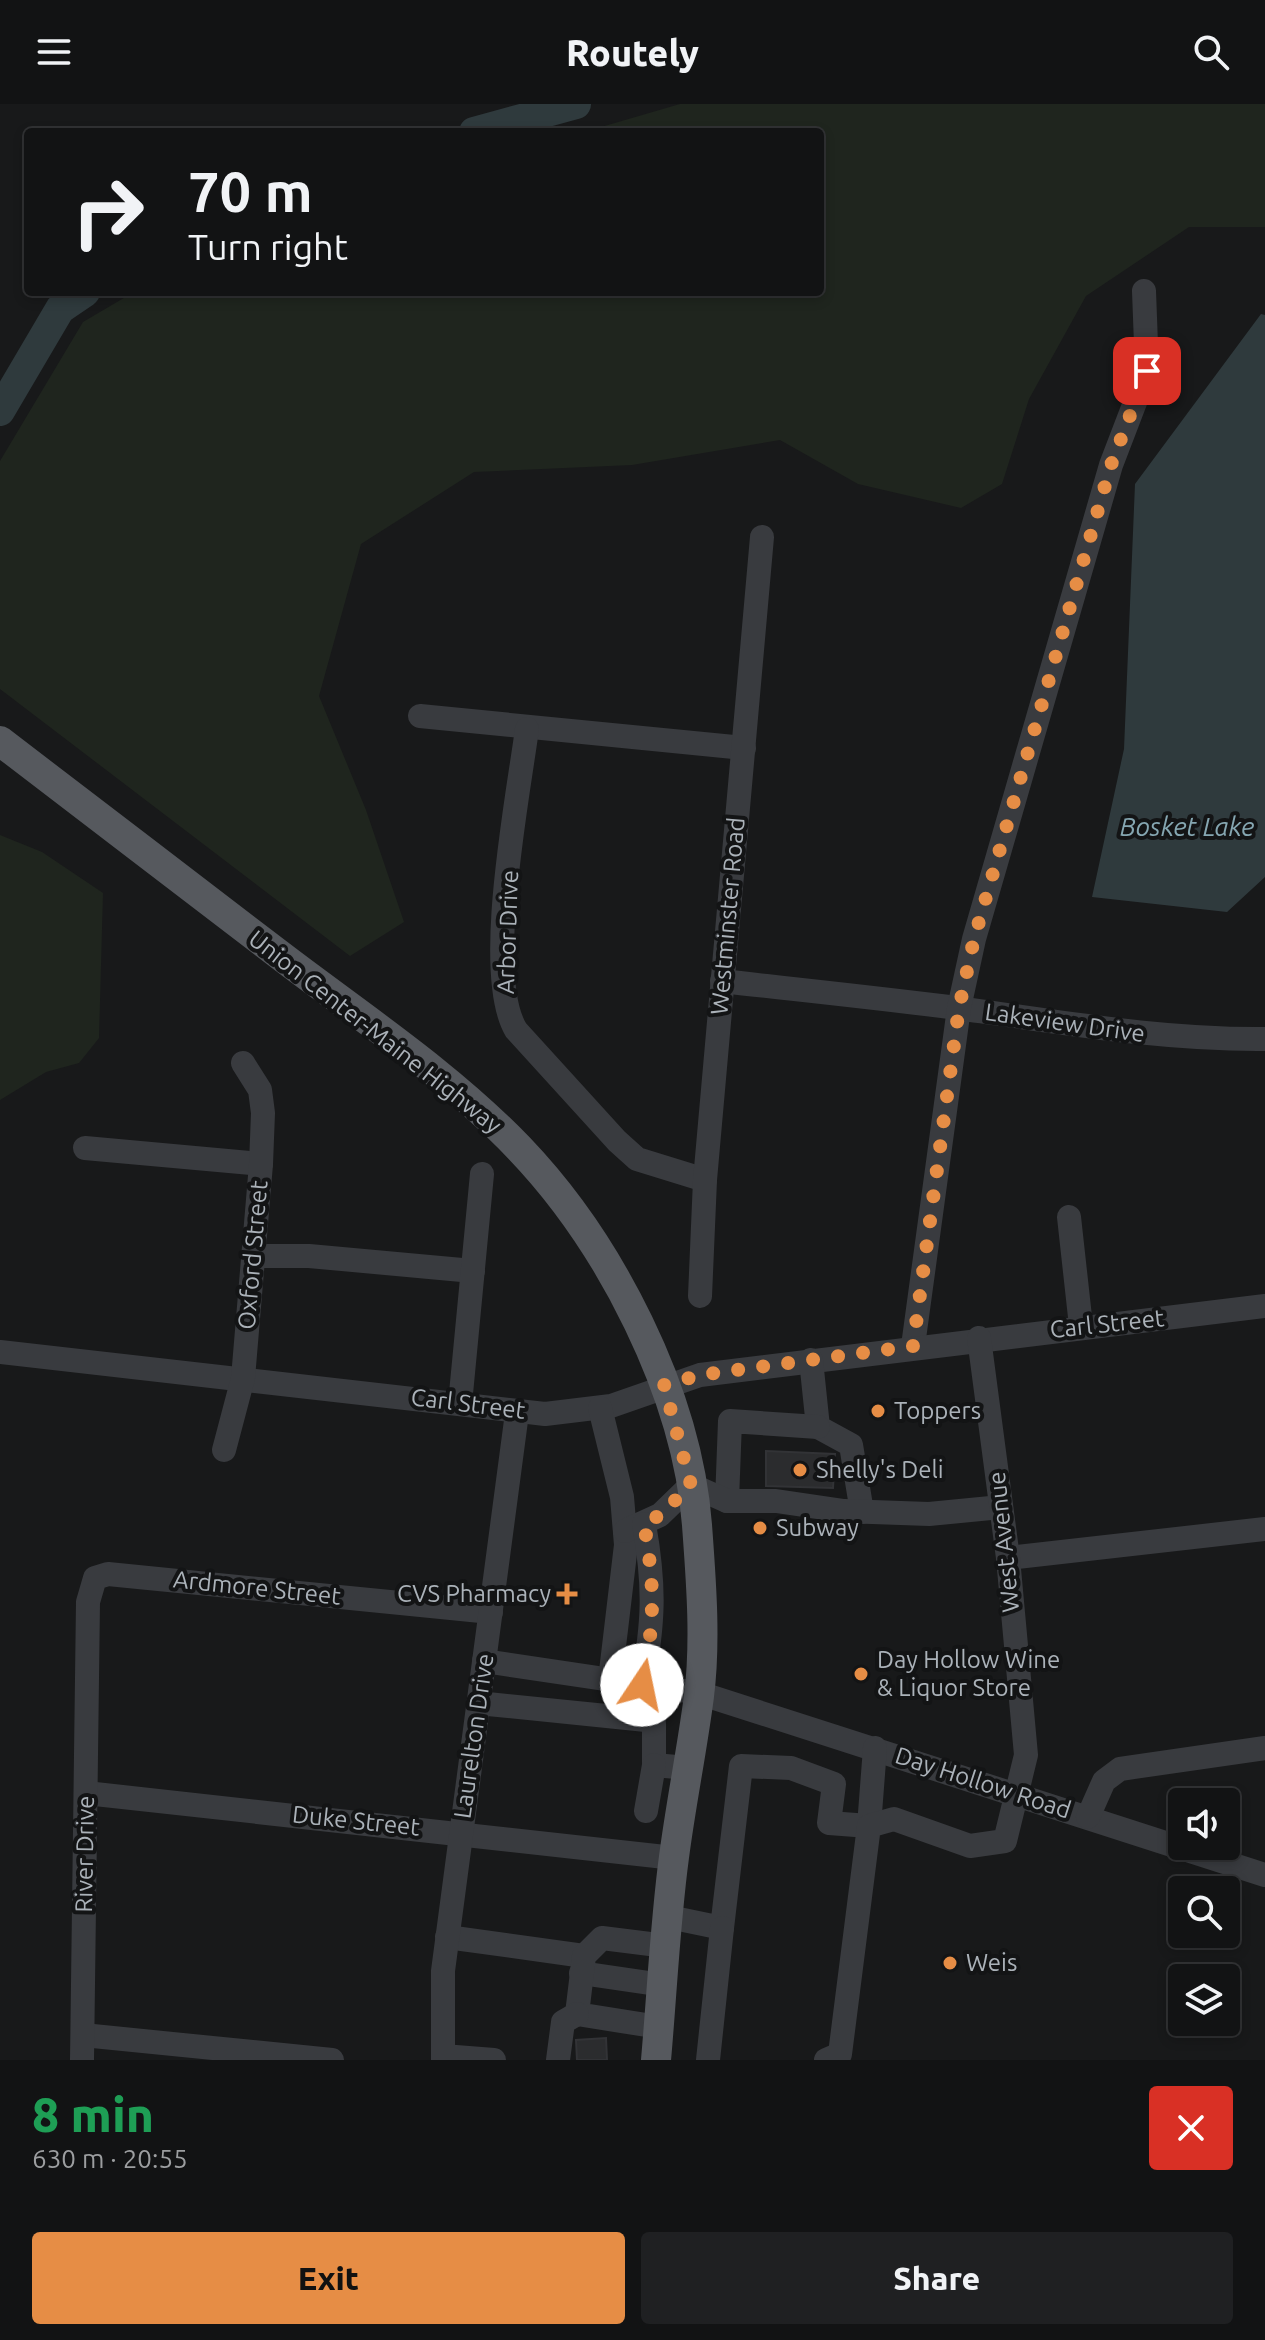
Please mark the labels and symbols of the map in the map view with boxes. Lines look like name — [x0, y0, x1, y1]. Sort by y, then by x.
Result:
pin — [1113, 337, 1181, 405]
water label: Bosket Lake — [1120, 812, 1254, 841]
street label: Westminster Road — [705, 816, 750, 1016]
street label: Arbor Drive — [492, 869, 523, 994]
street label: Union Center-Maine Highway — [244, 925, 507, 1139]
street label: Lakeview Drive — [983, 998, 1147, 1047]
street label: Oxford Street — [233, 1179, 273, 1331]
street label: Carl Street — [1048, 1304, 1166, 1343]
street label: Carl Street — [409, 1383, 527, 1424]
place label: Toppers — [894, 1397, 981, 1424]
marker: Toppers — [869, 1402, 887, 1420]
place label: Shelly's Deli — [816, 1456, 944, 1483]
marker: Shelly's Deli — [791, 1461, 809, 1479]
street label: West Avenue — [983, 1470, 1024, 1614]
place label: Subway — [776, 1514, 859, 1541]
marker: Subway — [751, 1519, 769, 1537]
street label: Ardmore Street — [172, 1565, 343, 1610]
place label: CVS Pharmacy — [397, 1580, 551, 1607]
marker: CVS Pharmacy — [558, 1585, 576, 1603]
position arrow — [600, 1643, 684, 1727]
place label: Day Hollow Wine & Liquor Store — [877, 1646, 1060, 1701]
street label: Laurelton Drive — [449, 1652, 498, 1820]
marker: Day Hollow Wine & Liquor Store — [852, 1665, 870, 1683]
street label: Day Hollow Road — [892, 1741, 1074, 1824]
street label: River Drive — [70, 1795, 99, 1913]
street label: Duke Street — [291, 1800, 422, 1841]
place label: Weis — [966, 1949, 1017, 1976]
marker: Weis — [941, 1954, 959, 1972]

